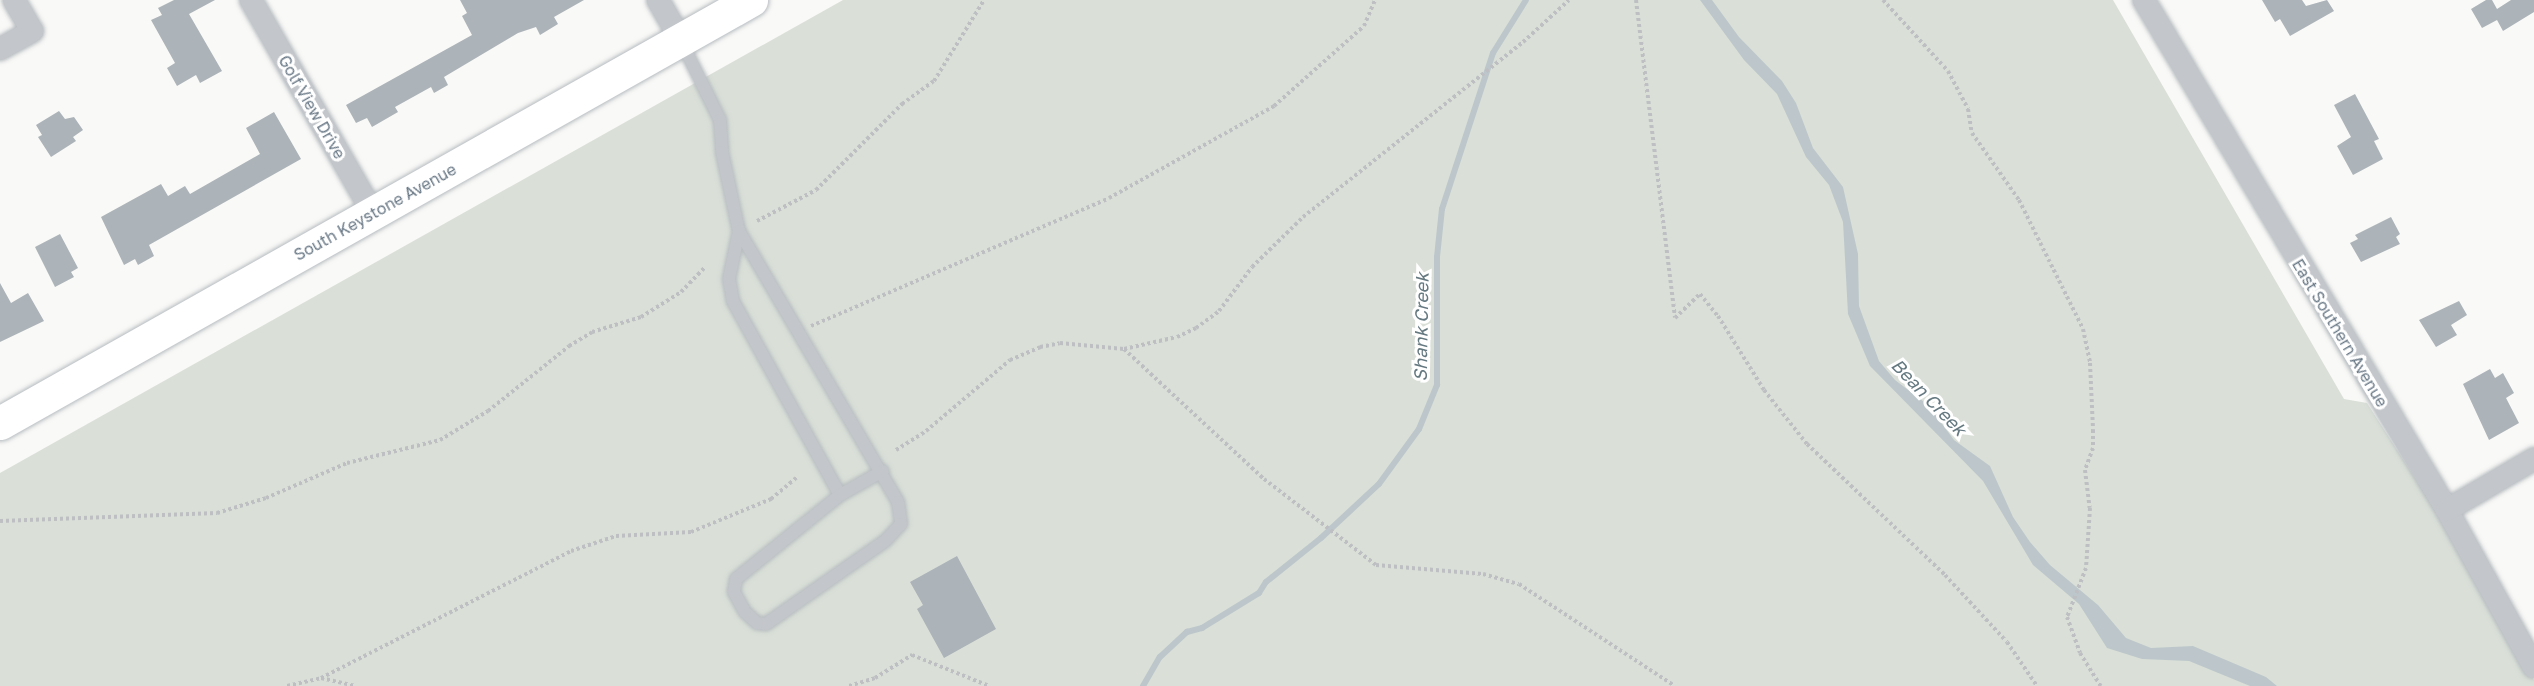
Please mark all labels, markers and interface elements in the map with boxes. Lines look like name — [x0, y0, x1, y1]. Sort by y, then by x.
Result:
street label: Golf View Drive — [275, 52, 349, 162]
street label: South Keystone Avenue — [291, 159, 459, 265]
street label: East Southern Avenue — [2288, 256, 2392, 410]
water label: Shank Creek — [1409, 273, 1433, 381]
water label: Bean Creek — [1887, 354, 1971, 440]

